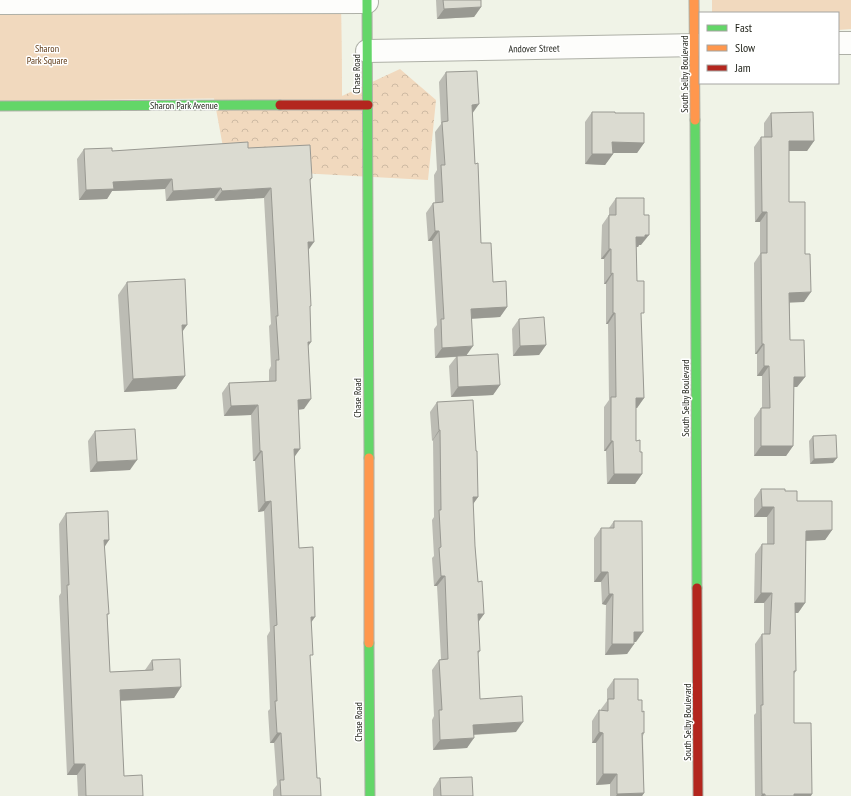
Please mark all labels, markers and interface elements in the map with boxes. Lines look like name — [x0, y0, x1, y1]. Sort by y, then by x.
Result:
legend — [699, 12, 839, 84]
text: Fast — [735, 20, 753, 35]
street label: South Selby Boulevard — [678, 35, 691, 113]
text: Slow — [735, 40, 756, 55]
park label: Sharon Park Square — [27, 42, 67, 67]
street label: Andover Street — [508, 42, 560, 55]
street label: Chase Road — [350, 54, 363, 94]
text: Jam — [734, 60, 751, 75]
street label: Sharon Park Avenue — [150, 99, 218, 112]
street label: South Selby Boulevard — [679, 359, 692, 437]
street label: Chase Road — [351, 378, 364, 418]
street label: South Selby Boulevard — [681, 683, 694, 761]
street label: Chase Road — [352, 702, 365, 742]

